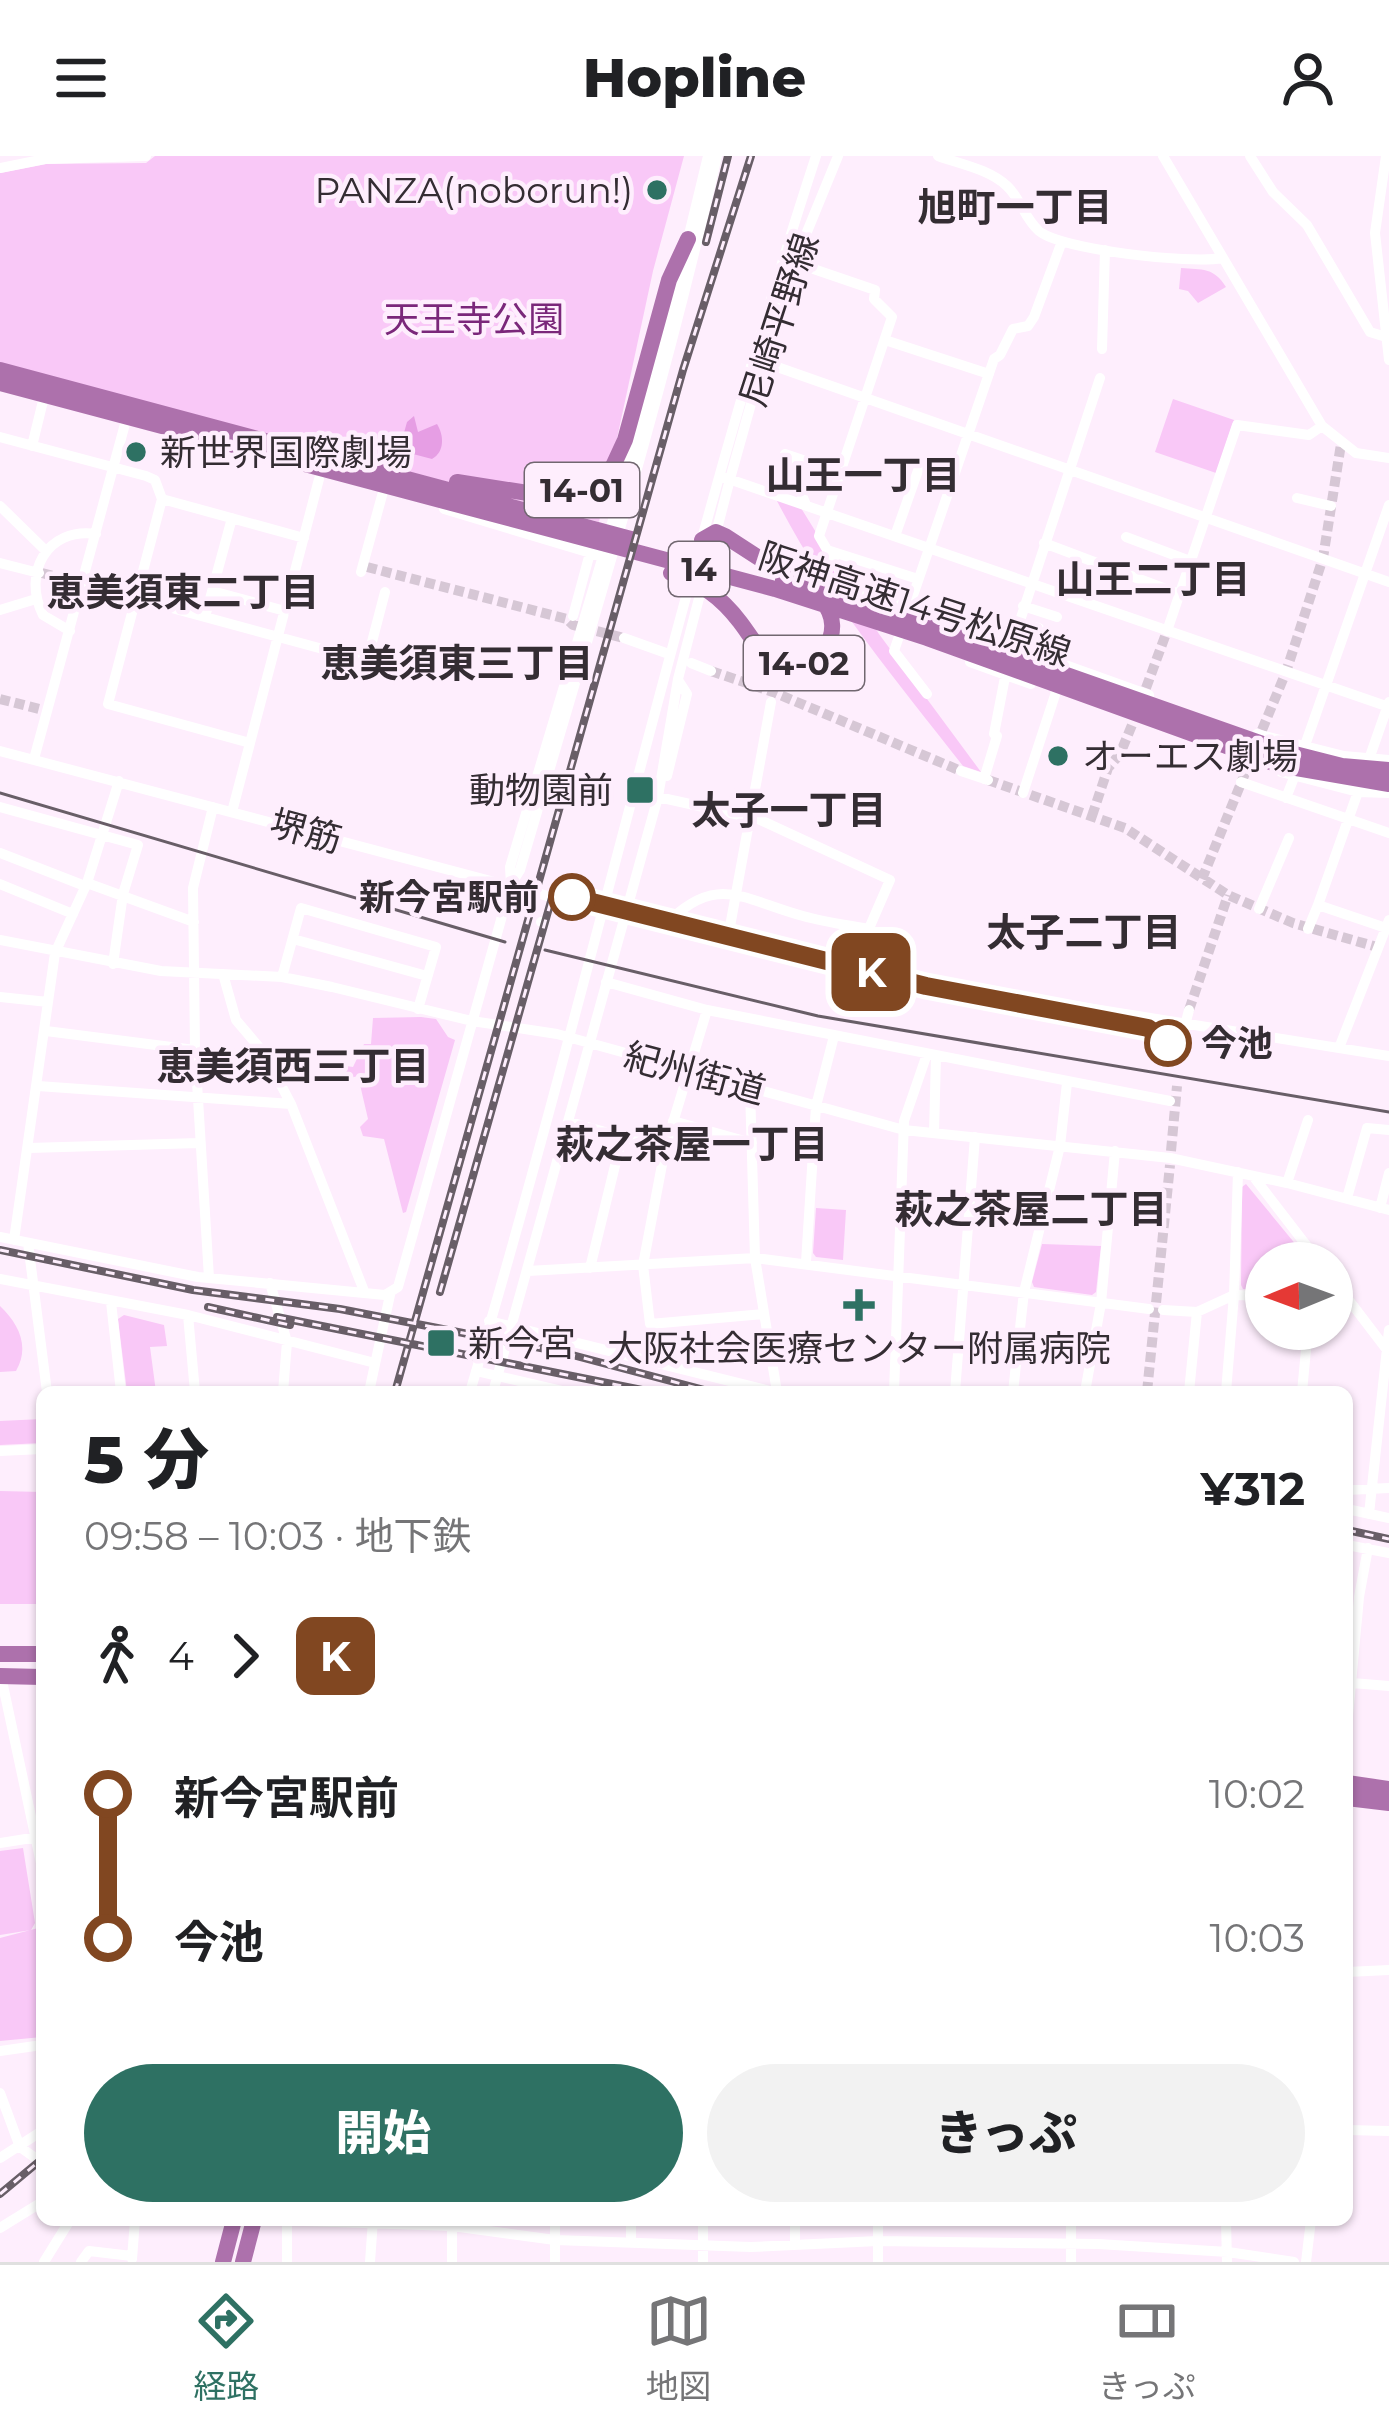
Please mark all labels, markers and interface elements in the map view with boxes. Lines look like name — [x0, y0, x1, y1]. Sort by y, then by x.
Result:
icon: menu — [48, 45, 114, 111]
text: Hopline — [583, 45, 806, 111]
icon: person — [1275, 45, 1341, 111]
place label: PANZA(noborun!) — [315, 168, 633, 212]
marker: PANZA(noborun!) — [644, 177, 670, 203]
district label: 旭町一丁目 — [917, 183, 1113, 231]
street label: 尼崎平野線 — [730, 228, 828, 412]
park label: 天王寺公園 — [384, 297, 564, 341]
place label: 新世界国際劇場 — [160, 430, 412, 474]
marker: 新世界国際劇場 — [123, 439, 149, 465]
district label: 山王一丁目 — [765, 451, 961, 499]
road number: 14-01 — [525, 463, 639, 517]
street label: 阪神高速14号松原線 — [754, 533, 1076, 675]
road number: 14 — [669, 542, 729, 596]
district label: 山王二丁目 — [1055, 555, 1251, 603]
district label: 恵美須東二丁目 — [46, 568, 320, 616]
road number: 14-02 — [744, 636, 864, 690]
district label: 恵美須東三丁目 — [320, 639, 594, 687]
place label: オーエス劇場 — [1082, 734, 1298, 778]
marker: オーエス劇場 — [1045, 743, 1071, 769]
place label: 動物園前 — [469, 768, 613, 812]
marker: 動物園前 — [624, 774, 656, 806]
district label: 太子一丁目 — [691, 786, 887, 834]
street label: 堺筋 — [266, 800, 346, 862]
place label: 新今宮駅前 — [359, 875, 539, 919]
marker: 新今宮駅前 — [550, 875, 594, 919]
district label: 太子二丁目 — [986, 908, 1182, 956]
line badge: K — [832, 933, 910, 1011]
text: K — [855, 946, 887, 998]
marker: 今池 — [1146, 1021, 1190, 1065]
place label: 今池 — [1201, 1021, 1273, 1065]
street label: 紀州街道 — [620, 1033, 770, 1113]
district label: 恵美須西三丁目 — [156, 1042, 430, 1090]
district label: 萩之茶屋一丁目 — [555, 1120, 829, 1168]
district label: 萩之茶屋二丁目 — [894, 1185, 1168, 1233]
north arrow — [1245, 1242, 1353, 1350]
map controls — [1245, 1242, 1353, 1350]
marker: 大阪社会医療センター附属病院 — [843, 1289, 875, 1321]
place label: 新今宮 — [468, 1321, 576, 1365]
place label: 大阪社会医療センター附属病院 — [607, 1326, 1111, 1370]
marker: 新今宮 — [425, 1327, 457, 1359]
text: 5 分 — [84, 1419, 209, 1500]
text: ¥312 — [1201, 1461, 1305, 1516]
text: 09:58 – 10:03 · 地下鉄 — [84, 1512, 472, 1560]
icon: walk — [84, 1623, 150, 1689]
icon: forward — [212, 1623, 278, 1689]
text: K — [320, 1630, 351, 1682]
text: 4 — [168, 1632, 194, 1680]
text: 新今宮駅前 — [174, 1770, 399, 1825]
text: 10:02 — [1209, 1770, 1305, 1818]
text: 今池 — [174, 1914, 264, 1969]
text: 10:03 — [1209, 1914, 1305, 1962]
button: 開始 — [84, 2064, 683, 2202]
button: きっぷ — [707, 2064, 1305, 2202]
tab: 経路 — [193, 2288, 259, 2408]
tab: 地図 — [646, 2288, 712, 2408]
tab: きっぷ — [1098, 2288, 1196, 2408]

